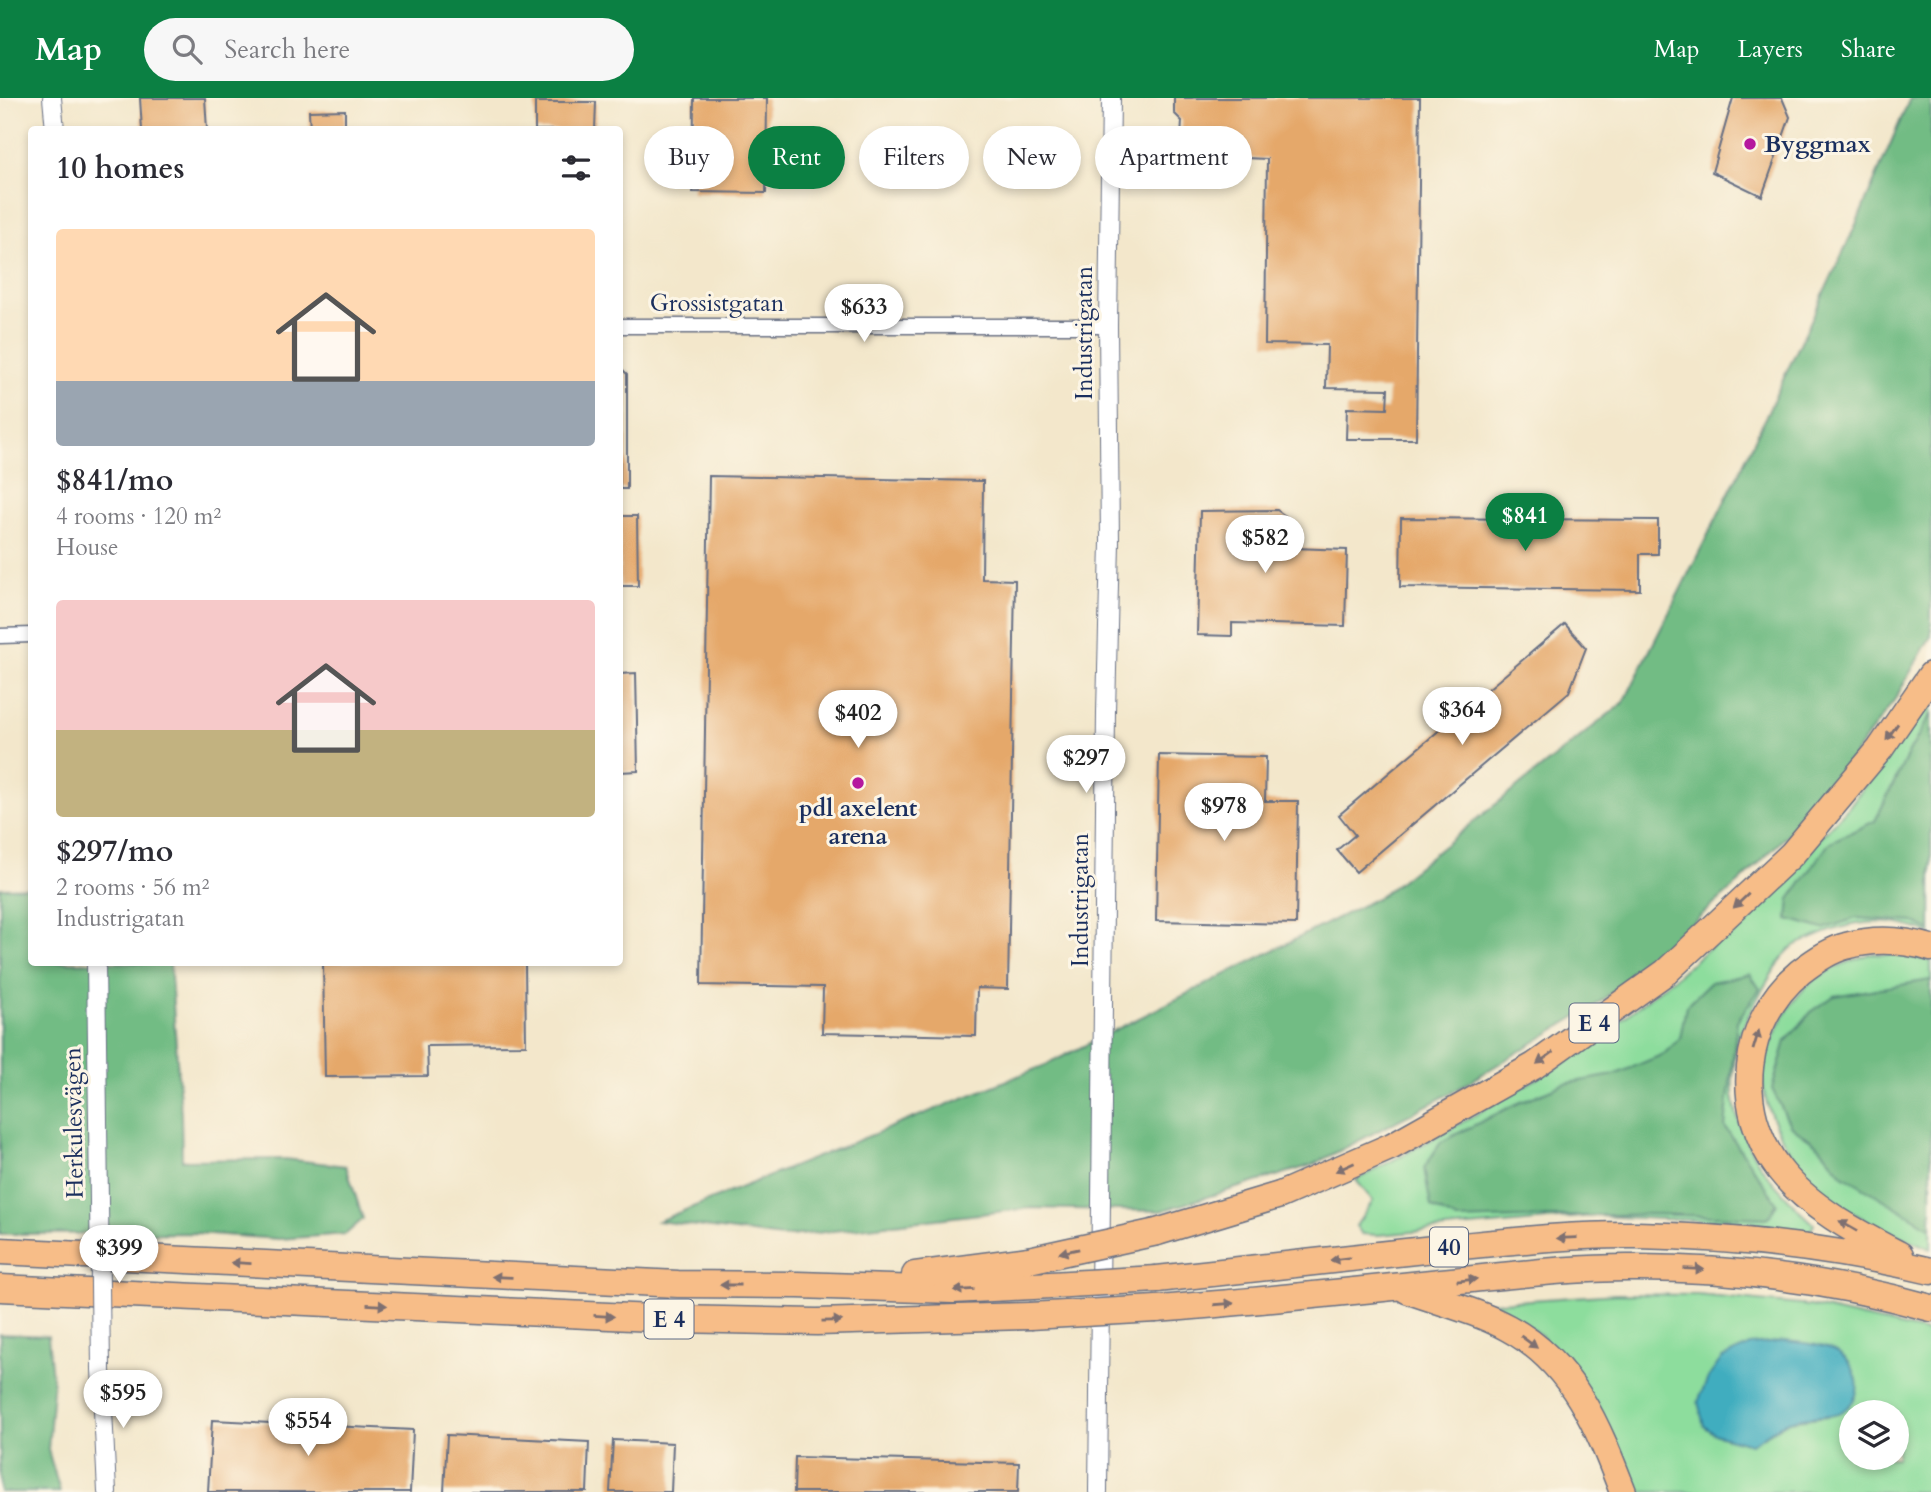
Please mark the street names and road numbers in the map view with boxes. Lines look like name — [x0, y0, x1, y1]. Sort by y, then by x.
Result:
street label: Industrigatan — [1068, 265, 1101, 400]
street label: Grossistgatan — [650, 287, 785, 320]
street label: Industrigatan — [1064, 832, 1097, 967]
road number: E 4 — [1570, 1004, 1618, 1042]
street label: Herkulesvägen — [56, 1047, 92, 1199]
road number: 40 — [1430, 1228, 1468, 1266]
road number: E 4 — [644, 1300, 694, 1338]

